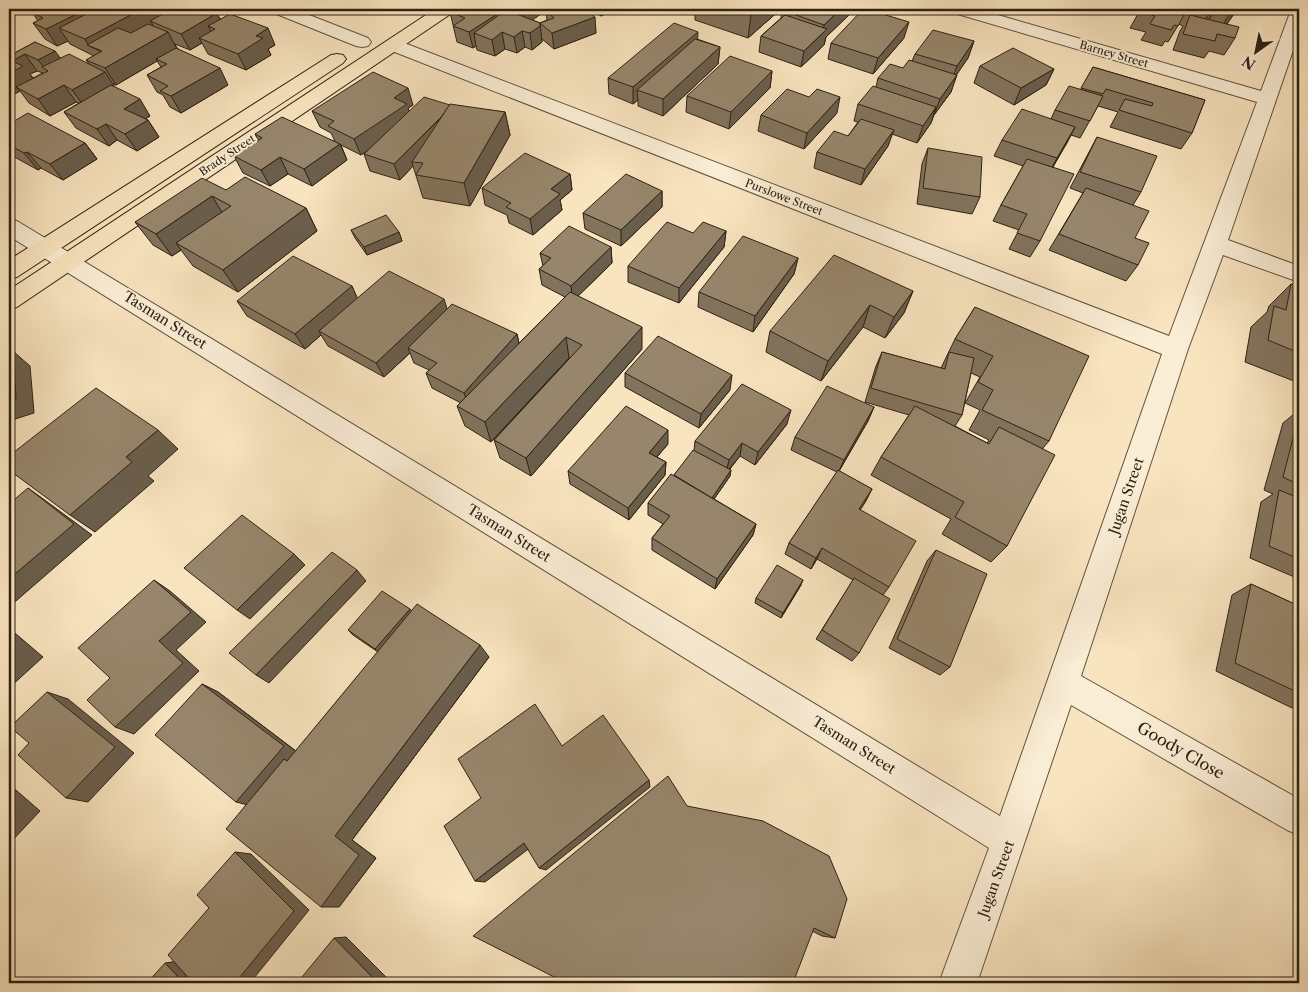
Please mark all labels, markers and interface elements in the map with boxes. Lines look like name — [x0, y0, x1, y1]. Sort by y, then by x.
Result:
north arrow — [1230, 28, 1280, 78]
street label: Barney Street — [1078, 38, 1150, 71]
text: N — [1239, 52, 1259, 74]
street label: Brady Street — [196, 131, 258, 179]
street label: Purslowe Street — [743, 176, 825, 218]
street label: Tasman Street — [120, 287, 210, 353]
street label: Jugan Street — [1104, 455, 1148, 539]
street label: Tasman Street — [464, 500, 554, 566]
street label: Tasman Street — [809, 712, 899, 778]
street label: Goody Close — [1134, 717, 1228, 783]
street label: Jugan Street — [973, 838, 1018, 922]

